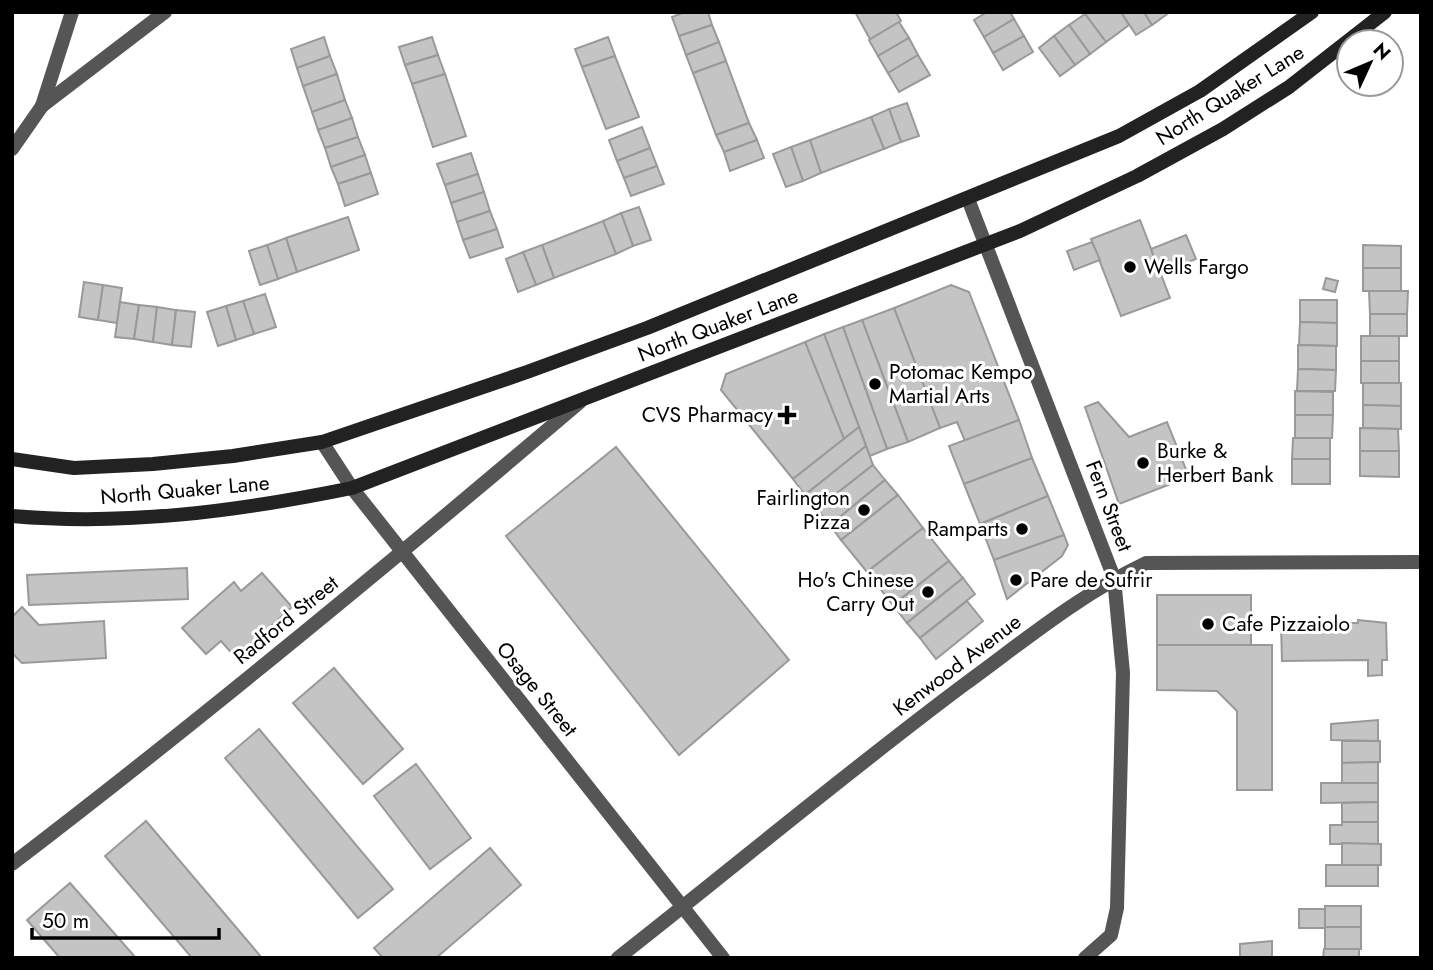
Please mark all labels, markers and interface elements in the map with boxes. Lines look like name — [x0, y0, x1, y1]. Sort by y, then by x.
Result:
north arrow — [1335, 28, 1405, 98]
street label: North Quaker Lane — [1150, 37, 1310, 153]
text: N — [1367, 37, 1397, 66]
place label: Wells Fargo — [1144, 252, 1249, 282]
marker: Wells Fargo — [1122, 259, 1138, 275]
street label: North Quaker Lane — [633, 281, 803, 369]
place label: Potomac Kempo Martial Arts — [889, 357, 1033, 411]
marker: Potomac Kempo Martial Arts — [867, 376, 883, 392]
place label: CVS Pharmacy — [642, 400, 774, 430]
marker: CVS Pharmacy — [779, 407, 795, 423]
place label: Burke & Herbert Bank — [1157, 436, 1274, 490]
marker: Burke & Herbert Bank — [1135, 455, 1151, 471]
street label: Fern Street — [1078, 456, 1140, 556]
street label: North Quaker Lane — [99, 468, 271, 512]
place label: Fairlington Pizza — [757, 483, 850, 537]
marker: Fairlington Pizza — [856, 502, 872, 518]
place label: Ramparts — [927, 514, 1008, 544]
marker: Ramparts — [1014, 521, 1030, 537]
place label: Ho's Chinese Carry Out — [798, 565, 914, 619]
place label: Pare de Sufrir — [1030, 565, 1153, 595]
street label: Radford Street — [227, 568, 345, 672]
marker: Pare de Sufrir — [1008, 572, 1024, 588]
marker: Ho's Chinese Carry Out — [920, 584, 936, 600]
street label: Kenwood Avenue — [887, 607, 1027, 723]
place label: Cafe Pizzaiolo — [1222, 609, 1350, 639]
marker: Cafe Pizzaiolo — [1200, 616, 1216, 632]
street label: Osage Street — [489, 635, 585, 743]
scale bar — [32, 897, 219, 941]
text: 50 m — [42, 906, 89, 936]

